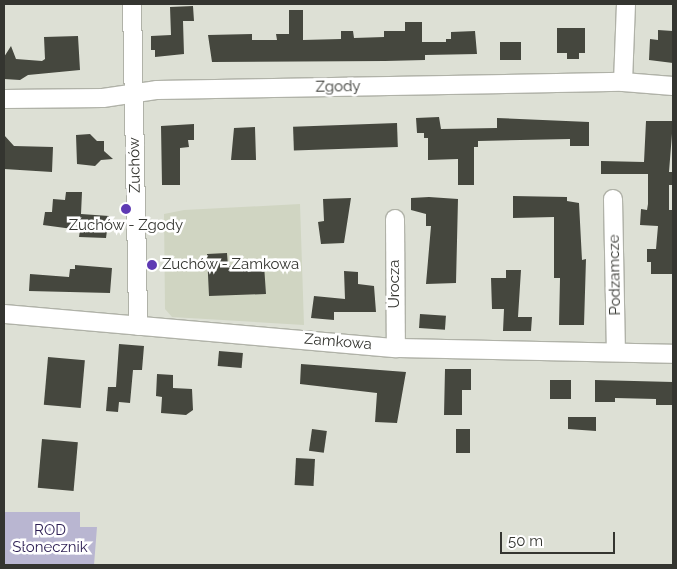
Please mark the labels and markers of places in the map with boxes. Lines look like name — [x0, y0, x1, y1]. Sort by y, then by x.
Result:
marker: Zuchów - Zgody — [120, 203, 132, 215]
place label: Zuchów - Zgody — [69, 217, 183, 235]
place label: Zuchów - Zamkowa — [162, 256, 300, 274]
marker: Zuchów - Zamkowa — [146, 259, 158, 271]

